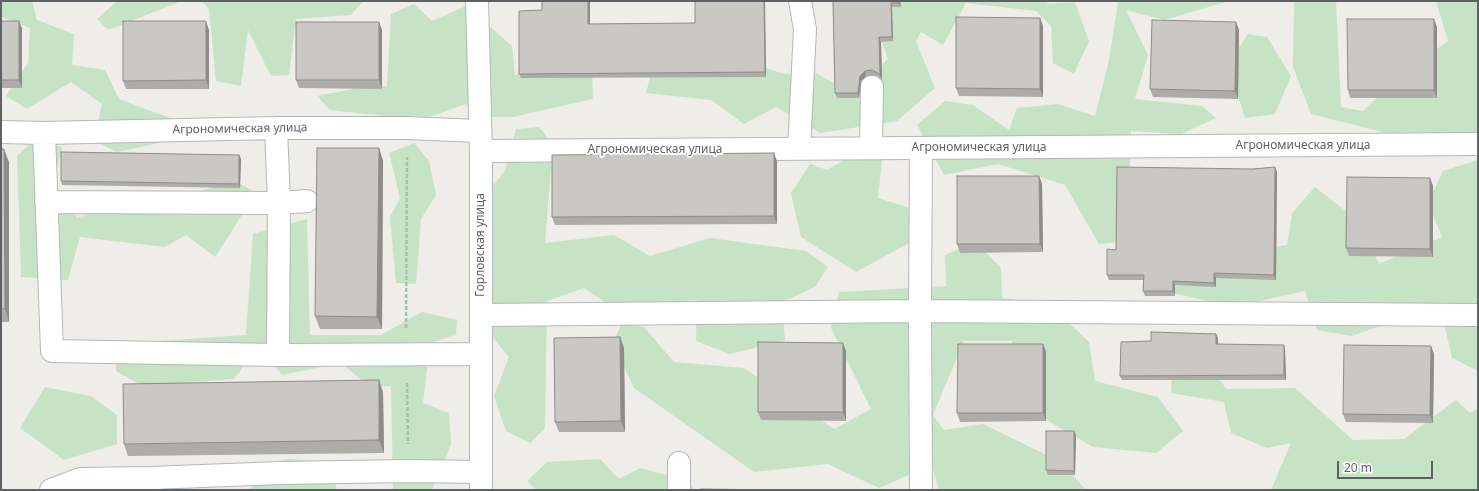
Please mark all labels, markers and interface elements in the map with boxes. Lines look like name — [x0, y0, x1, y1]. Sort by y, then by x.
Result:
street label: Агрономическая улица — [172, 121, 308, 137]
street label: Агрономическая улица — [1236, 139, 1370, 153]
street label: Агрономическая улица — [912, 141, 1046, 155]
street label: Агрономическая улица — [588, 143, 722, 157]
street label: Горловская улица — [474, 193, 488, 297]
scale bar — [1339, 453, 1435, 479]
text: 20 m — [1344, 459, 1372, 476]

